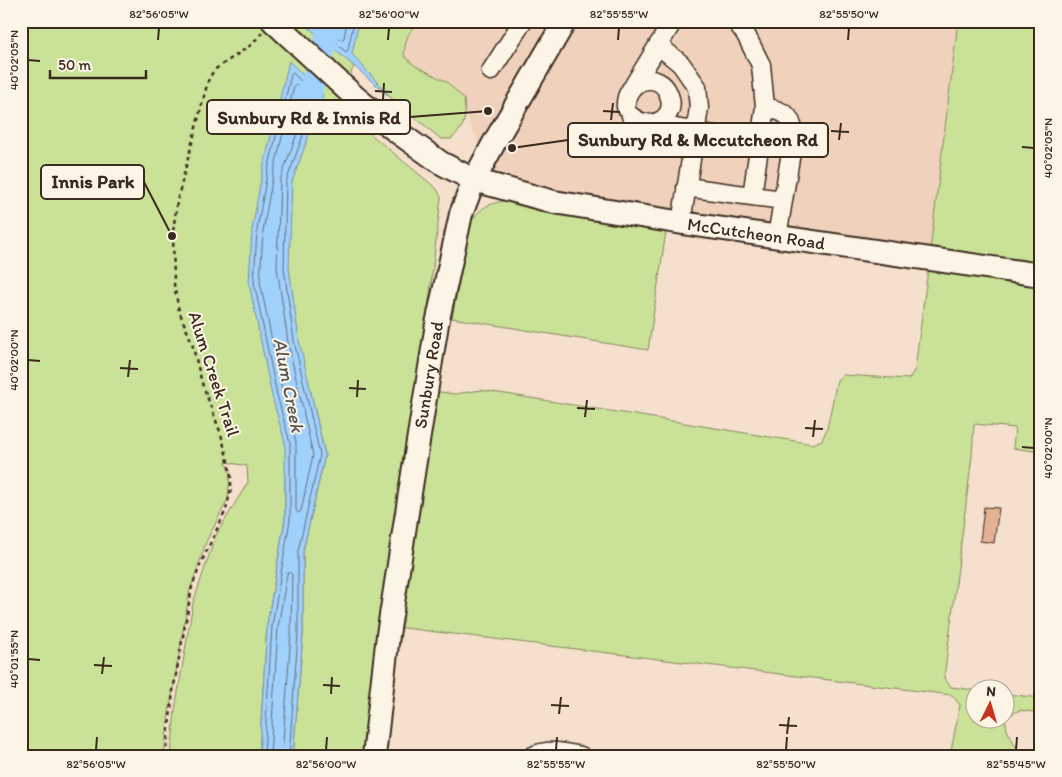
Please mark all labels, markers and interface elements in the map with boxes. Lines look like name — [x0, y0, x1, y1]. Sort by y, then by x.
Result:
text: 82°56'05"W — [129, 7, 189, 21]
text: 82°56'00"W — [359, 7, 419, 21]
text: 82°55'55"W — [590, 7, 648, 21]
text: 82°55'50"W — [819, 7, 879, 21]
text: 40°02'05"N — [7, 30, 21, 90]
scale bar — [50, 48, 146, 80]
text: 50 m — [58, 56, 91, 74]
callout: Sunbury Rd & Innis Rd — [207, 100, 410, 134]
text: Sunbury Rd & Innis Rd — [217, 106, 401, 129]
text: 40°02'05"N — [1041, 118, 1055, 178]
callout: Sunbury Rd & Mccutcheon Rd — [568, 123, 828, 157]
text: Sunbury Rd & Mccutcheon Rd — [578, 128, 819, 151]
callout: Innis Park — [41, 165, 144, 199]
text: Innis Park — [51, 170, 135, 193]
street label: McCutcheon Road — [686, 213, 827, 255]
street label: Alum Creek Trail — [183, 309, 245, 439]
street label: Sunbury Road — [409, 319, 448, 430]
text: 40°02'00"N — [7, 329, 21, 391]
water label: Alum Creek — [269, 336, 310, 435]
text: 40°02'00"N — [1041, 417, 1055, 479]
text: 40°01'55"N — [7, 630, 21, 688]
north arrow — [964, 680, 1014, 730]
text: N — [986, 683, 997, 700]
text: 82°56'05"W — [66, 757, 126, 771]
text: 82°56'00"W — [296, 757, 356, 771]
text: 82°55'55"W — [527, 757, 585, 771]
text: 82°55'50"W — [756, 757, 816, 771]
text: 82°55'45"W — [986, 757, 1046, 771]

